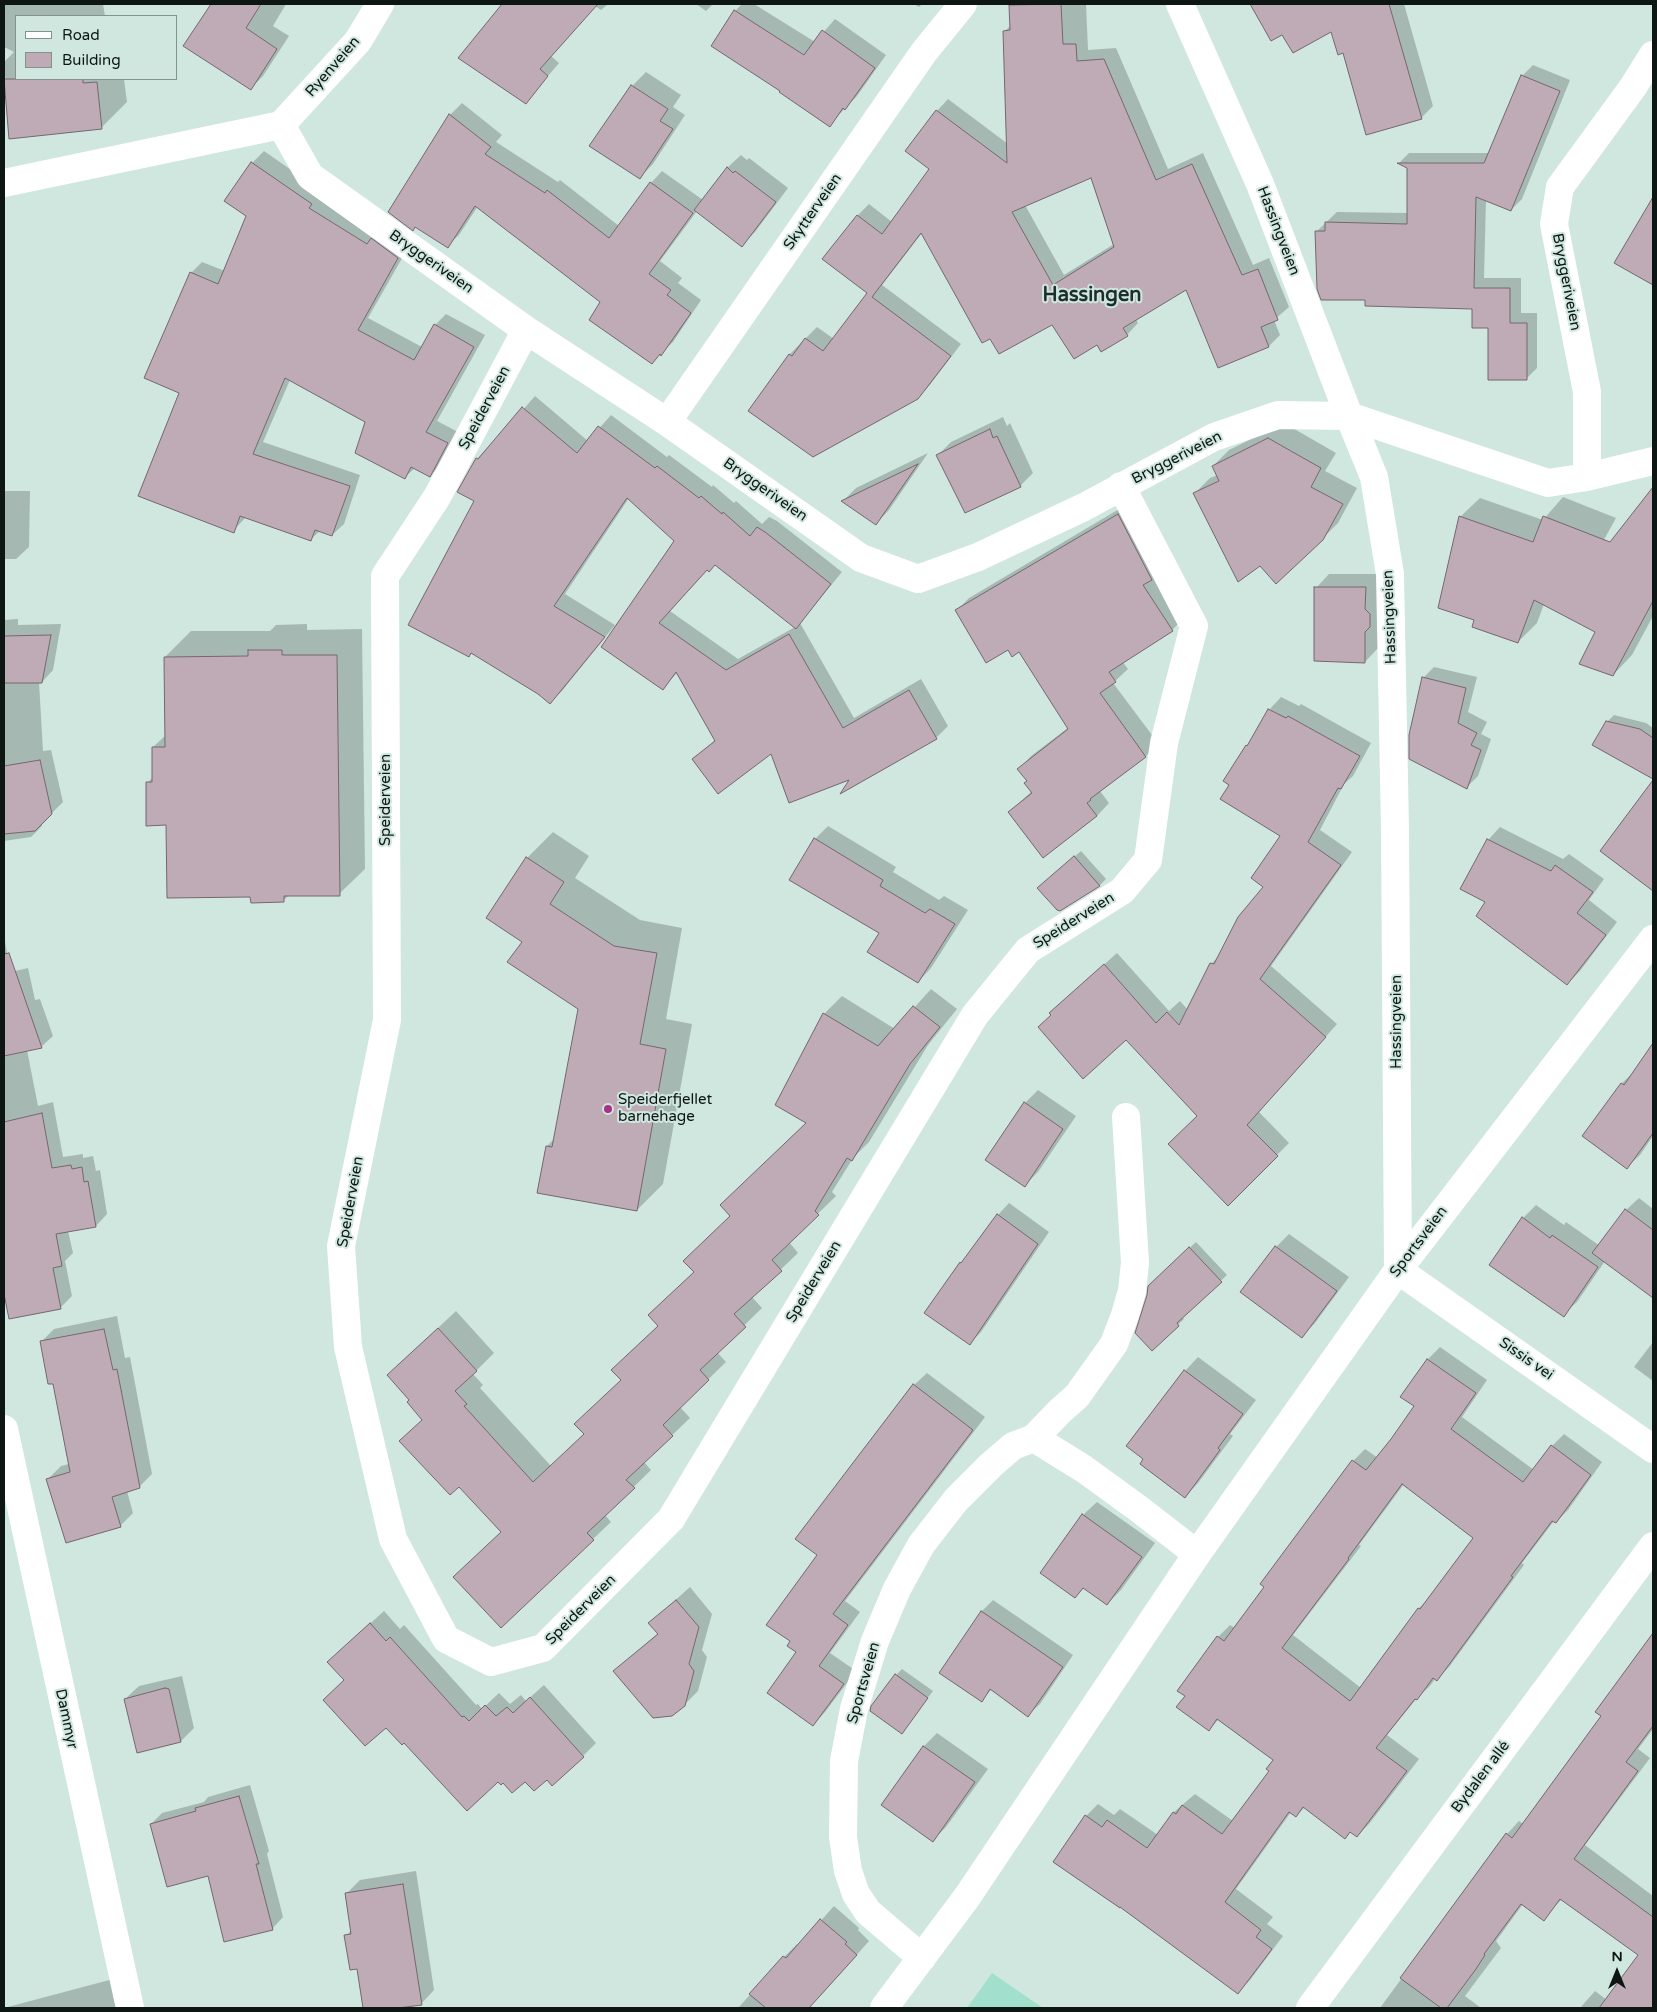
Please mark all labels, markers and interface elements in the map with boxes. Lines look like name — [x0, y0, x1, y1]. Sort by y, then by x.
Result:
legend — [15, 15, 178, 80]
text: Road — [62, 26, 100, 44]
street label: Ryenveien — [302, 33, 364, 101]
text: Building — [62, 51, 121, 69]
street label: Skytterveien — [780, 170, 846, 254]
street label: Hassingveien — [1253, 184, 1303, 278]
street label: Bryggeriveien — [385, 226, 477, 298]
street label: Bryggeriveien — [1548, 232, 1584, 332]
district label: Hassingen — [1043, 284, 1141, 308]
street label: Speiderveien — [455, 363, 515, 453]
street label: Bryggeriveien — [1129, 428, 1225, 488]
street label: Bryggeriveien — [719, 454, 811, 526]
street label: Hassingveien — [1379, 570, 1401, 664]
street label: Speiderveien — [377, 754, 395, 846]
street label: Speiderveien — [1030, 889, 1118, 953]
street label: Hassingveien — [1388, 975, 1406, 1069]
place label: Speiderfjellet barnehage — [618, 1091, 712, 1126]
marker: Speiderfjellet barnehage — [602, 1103, 614, 1115]
street label: Speiderveien — [334, 1155, 368, 1249]
street label: Sportsveien — [1387, 1203, 1451, 1281]
street label: Speiderveien — [783, 1238, 845, 1326]
street label: Sissis vei — [1495, 1334, 1557, 1384]
street label: Speiderveien — [542, 1571, 620, 1649]
street label: Sportsveien — [844, 1640, 884, 1726]
street label: Dammyr — [51, 1687, 81, 1751]
street label: Bydalen allé — [1448, 1737, 1514, 1817]
north arrow — [1592, 1947, 1642, 1997]
text: N — [1611, 1948, 1623, 1965]

